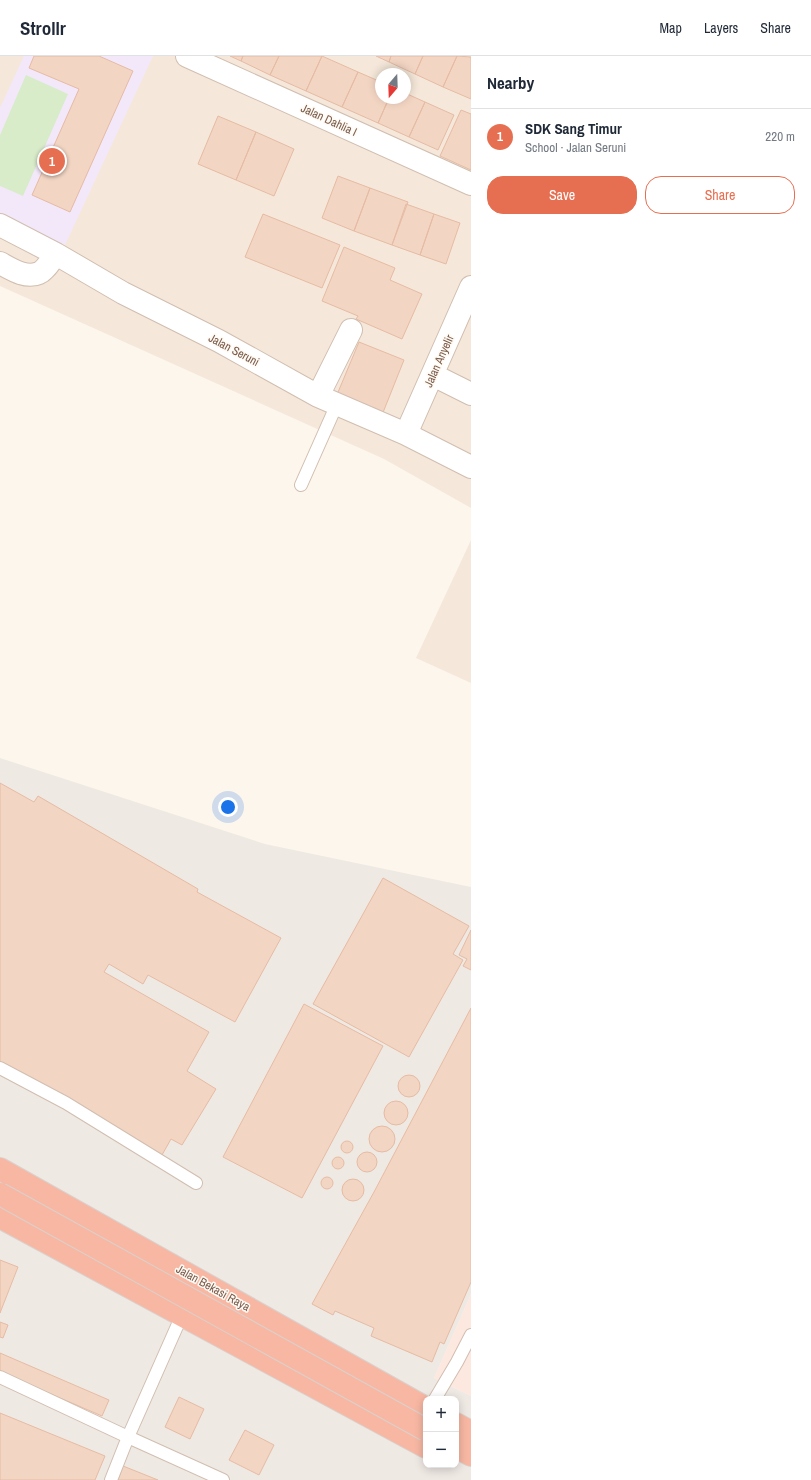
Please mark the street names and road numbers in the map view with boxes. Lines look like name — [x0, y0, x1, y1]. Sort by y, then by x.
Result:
street label: Jalan Dahlia I — [298, 100, 360, 140]
street label: Jalan Seruni — [206, 330, 262, 370]
street label: Jalan Anyelir — [420, 331, 458, 390]
street label: Jalan Bekasi Raya — [173, 1261, 253, 1315]

